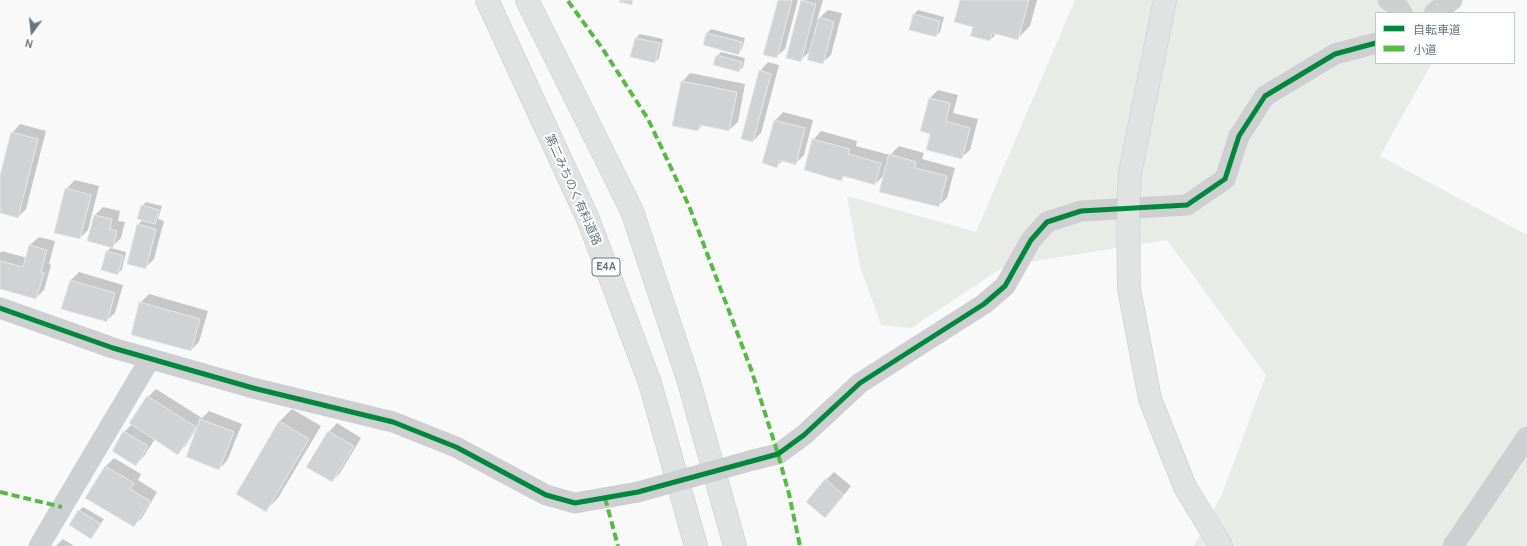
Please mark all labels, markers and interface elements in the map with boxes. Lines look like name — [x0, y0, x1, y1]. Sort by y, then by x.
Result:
north arrow — [12, 12, 52, 52]
legend — [1375, 12, 1515, 64]
text: 自転車道 — [1413, 22, 1461, 37]
text: N — [23, 36, 34, 51]
text: 小道 — [1413, 42, 1437, 57]
street label: 第二みちのく有料道路 — [542, 132, 604, 248]
road number: E4A — [592, 258, 620, 276]

